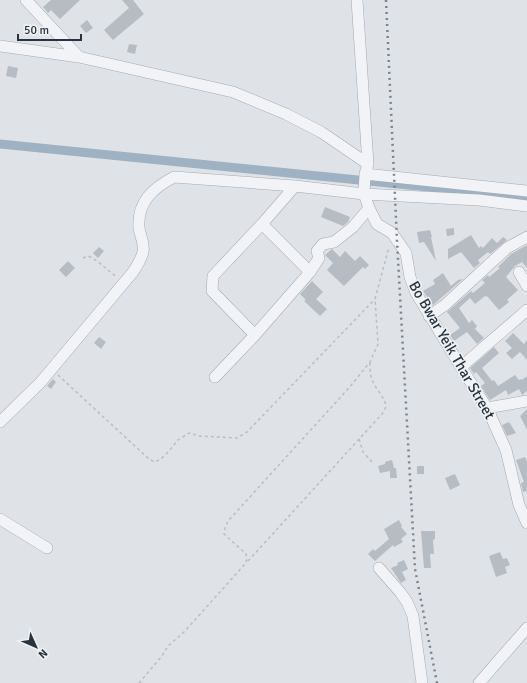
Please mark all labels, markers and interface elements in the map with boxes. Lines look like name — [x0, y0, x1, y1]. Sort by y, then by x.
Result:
scale bar — [18, 16, 81, 42]
text: 50 m — [24, 23, 49, 38]
street label: Bo Bwar Yeik Thar Street — [405, 278, 499, 422]
north arrow — [16, 627, 56, 667]
text: N — [35, 646, 50, 661]

